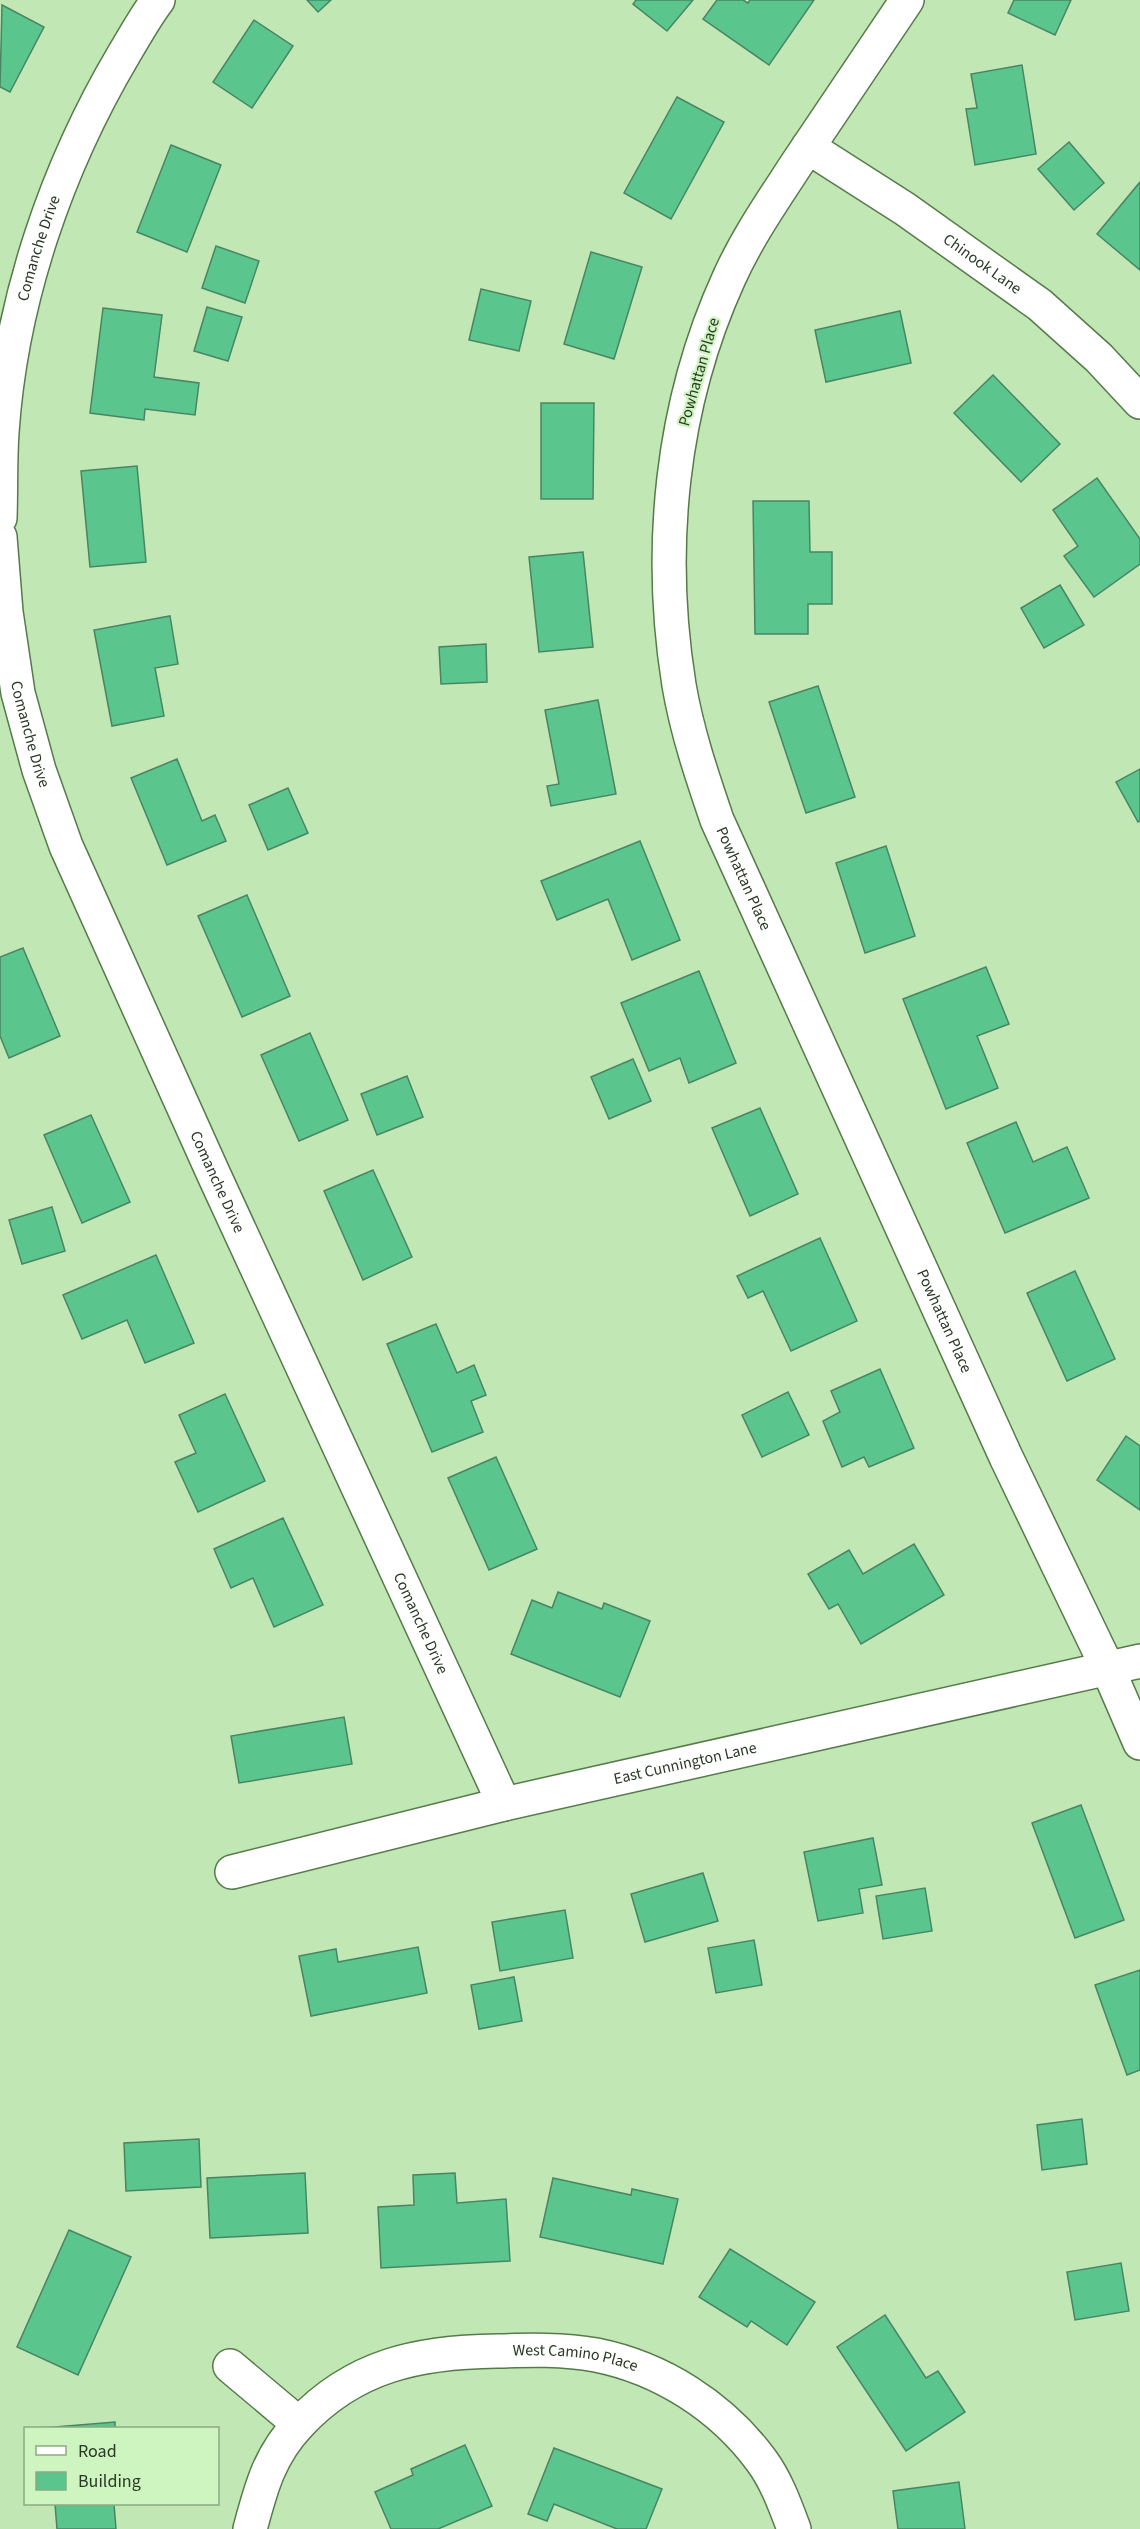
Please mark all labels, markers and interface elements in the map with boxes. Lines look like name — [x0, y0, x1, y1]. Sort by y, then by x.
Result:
street label: Comanche Drive — [12, 192, 66, 303]
street label: Chinook Lane — [939, 228, 1026, 300]
street label: Powhattan Place — [673, 315, 725, 429]
street label: Comanche Drive — [5, 679, 55, 791]
street label: Powhattan Place — [710, 823, 777, 934]
street label: Comanche Drive — [185, 1127, 250, 1236]
street label: Powhattan Place — [911, 1266, 977, 1377]
street label: Comanche Drive — [388, 1569, 454, 1678]
street label: East Cunnington Lane — [611, 1737, 759, 1790]
street label: West Camino Place — [512, 2339, 641, 2377]
legend — [24, 2427, 219, 2505]
text: Road — [78, 2439, 117, 2464]
text: Building — [78, 2469, 141, 2494]

